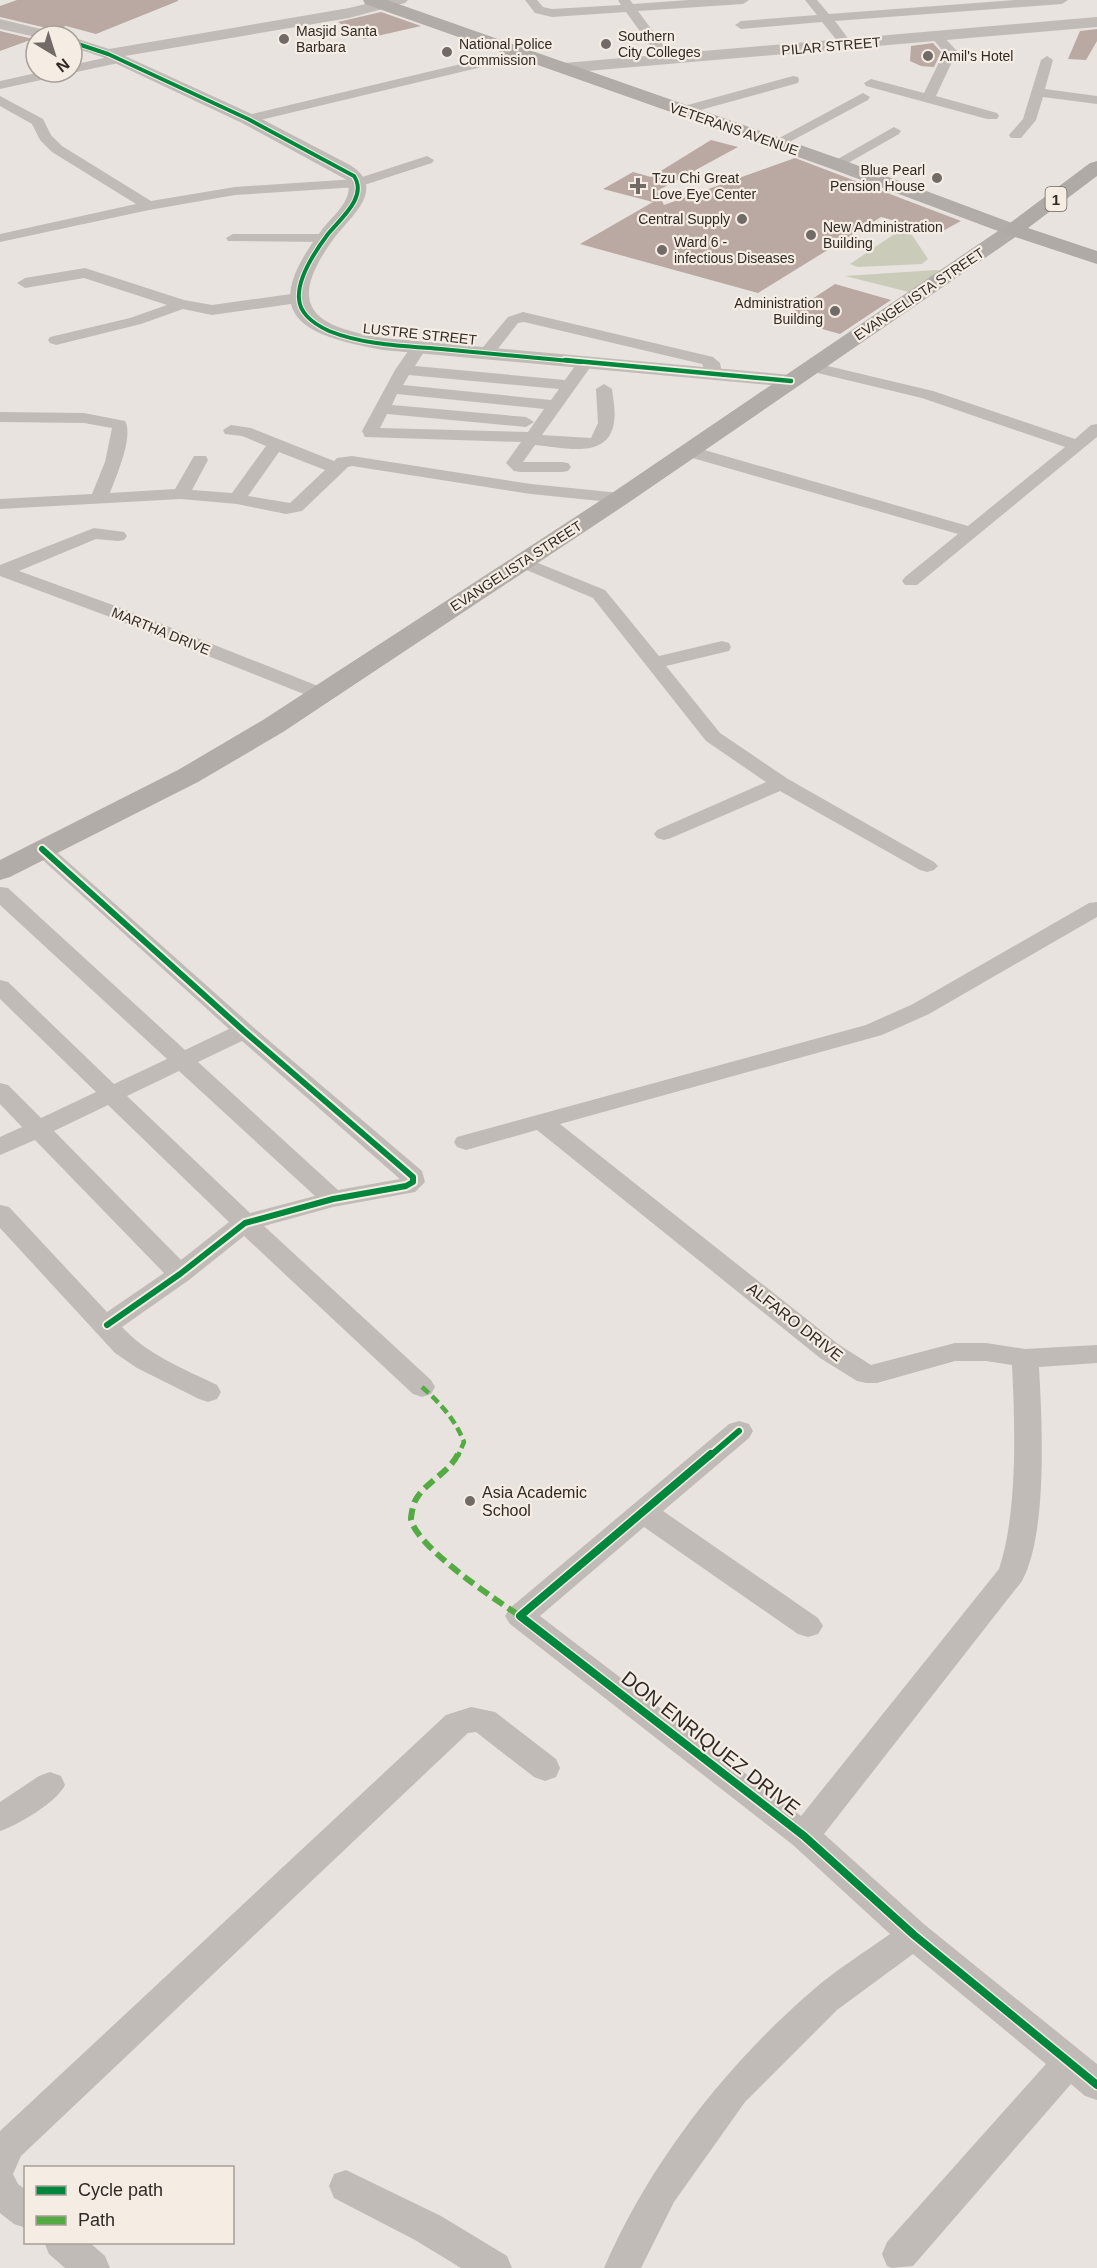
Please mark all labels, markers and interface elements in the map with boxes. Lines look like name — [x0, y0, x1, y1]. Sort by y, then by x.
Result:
place label: Masjid Santa Barbara — [296, 23, 377, 55]
north arrow — [24, 24, 84, 84]
place label: Southern City Colleges — [618, 28, 700, 60]
marker: Masjid Santa Barbara — [277, 32, 291, 46]
street label: PILAR STREET — [781, 34, 882, 58]
place label: National Police Commission — [459, 36, 553, 68]
marker: Southern City Colleges — [599, 37, 613, 51]
marker: National Police Commission — [440, 45, 454, 59]
place label: Amil's Hotel — [940, 48, 1013, 64]
marker: Amil's Hotel — [921, 49, 935, 63]
text: N — [53, 55, 73, 76]
street label: VETERANS AVENUE — [668, 99, 800, 159]
place label: Blue Pearl Pension House — [830, 162, 925, 194]
place label: Tzu Chi Great Love Eye Center — [652, 170, 757, 202]
marker: Blue Pearl Pension House — [930, 171, 944, 185]
marker: Tzu Chi Great Love Eye Center — [629, 177, 647, 195]
road number: 1 — [1046, 187, 1066, 211]
place label: Central Supply — [638, 211, 730, 227]
marker: Central Supply — [735, 212, 749, 226]
place label: New Administration Building — [823, 219, 943, 251]
marker: New Administration Building — [804, 228, 818, 242]
place label: Ward 6 - infectious Diseases — [674, 234, 795, 266]
marker: Ward 6 - infectious Diseases — [655, 243, 669, 257]
street label: EVANGELISTA STREET — [851, 244, 987, 344]
place label: Administration Building — [734, 295, 823, 327]
marker: Administration Building — [828, 304, 842, 318]
street label: LUSTRE STREET — [362, 320, 478, 348]
street label: EVANGELISTA STREET — [447, 517, 585, 615]
street label: MARTHA DRIVE — [109, 604, 213, 658]
street label: ALFARO DRIVE — [744, 1279, 846, 1365]
place label: Asia Academic School — [482, 1484, 587, 1519]
marker: Asia Academic School — [463, 1494, 477, 1508]
street label: DON ENRIQUEZ DRIVE — [618, 1667, 804, 1819]
legend — [24, 2166, 234, 2244]
text: Cycle path — [78, 2180, 163, 2200]
text: Path — [78, 2210, 115, 2230]

